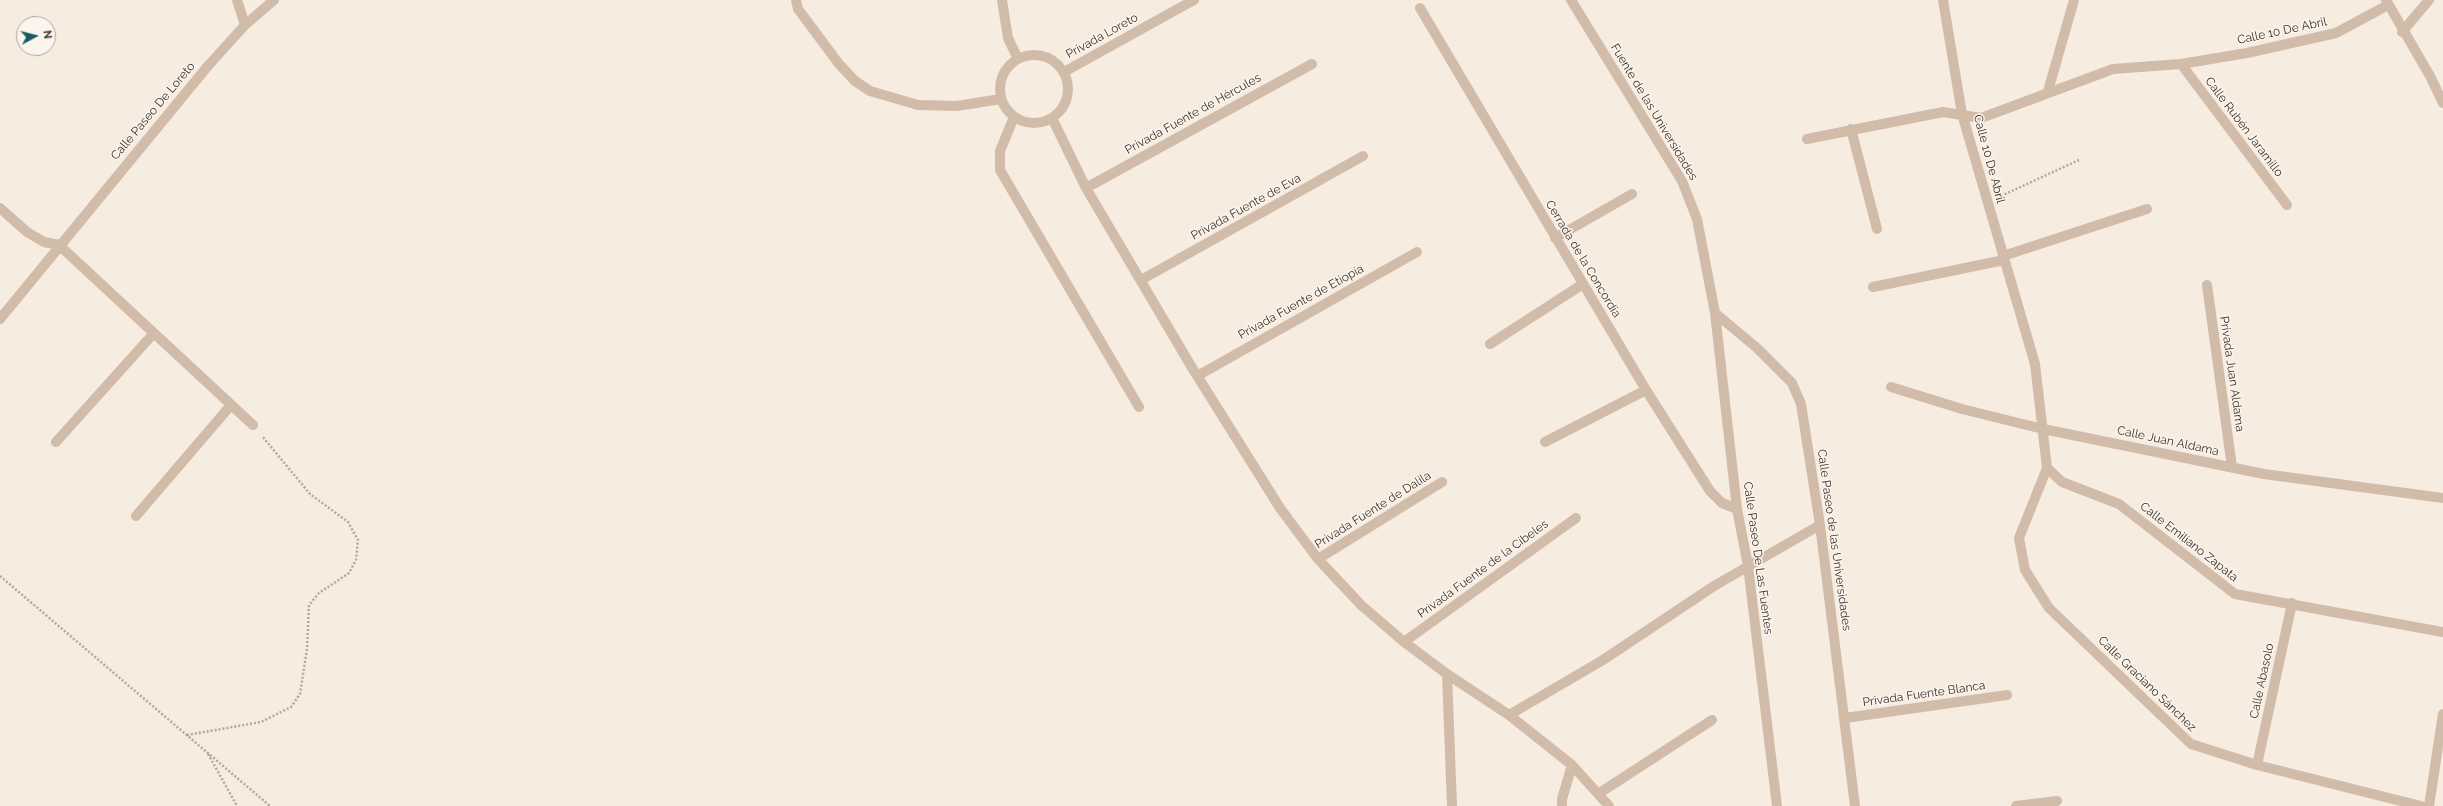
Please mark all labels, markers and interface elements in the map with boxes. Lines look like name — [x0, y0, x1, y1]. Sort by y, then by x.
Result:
street label: Privada Loreto — [1063, 10, 1141, 62]
street label: Calle 10 De Abril — [2236, 14, 2328, 48]
north arrow — [16, 16, 56, 56]
text: N — [40, 30, 54, 40]
street label: Fuente de las Universidades — [1607, 41, 1701, 183]
street label: Calle Paseo De Loreto — [108, 59, 198, 163]
street label: Privada Fuente de Hércules — [1123, 71, 1263, 157]
street label: Calle Rubén Jaramillo — [2202, 74, 2286, 180]
street label: Calle 10 De Abril — [1970, 113, 2008, 205]
street label: Privada Fuente de Eva — [1189, 171, 1303, 243]
street label: Cerrada de la Concordia — [1542, 198, 1624, 320]
street label: Privada Fuente de Etiopía — [1236, 262, 1366, 342]
street label: Privada Juan Aldama — [2217, 315, 2247, 433]
street label: Calle Juan Aldama — [2116, 423, 2220, 459]
street label: Calle Paseo de las Universidades — [1814, 448, 1854, 632]
street label: Privada Fuente de Dalila — [1312, 468, 1434, 552]
street label: Calle Paseo De Las Fuentes — [1740, 481, 1776, 635]
street label: Calle Emiliano Zapata — [2137, 499, 2241, 585]
street label: Privada Fuente de la Cibeles — [1415, 517, 1551, 621]
street label: Calle Graciano Sánchez — [2095, 633, 2199, 735]
street label: Calle Abasolo — [2247, 642, 2277, 720]
street label: Privada Fuente Blanca — [1862, 678, 1986, 710]

